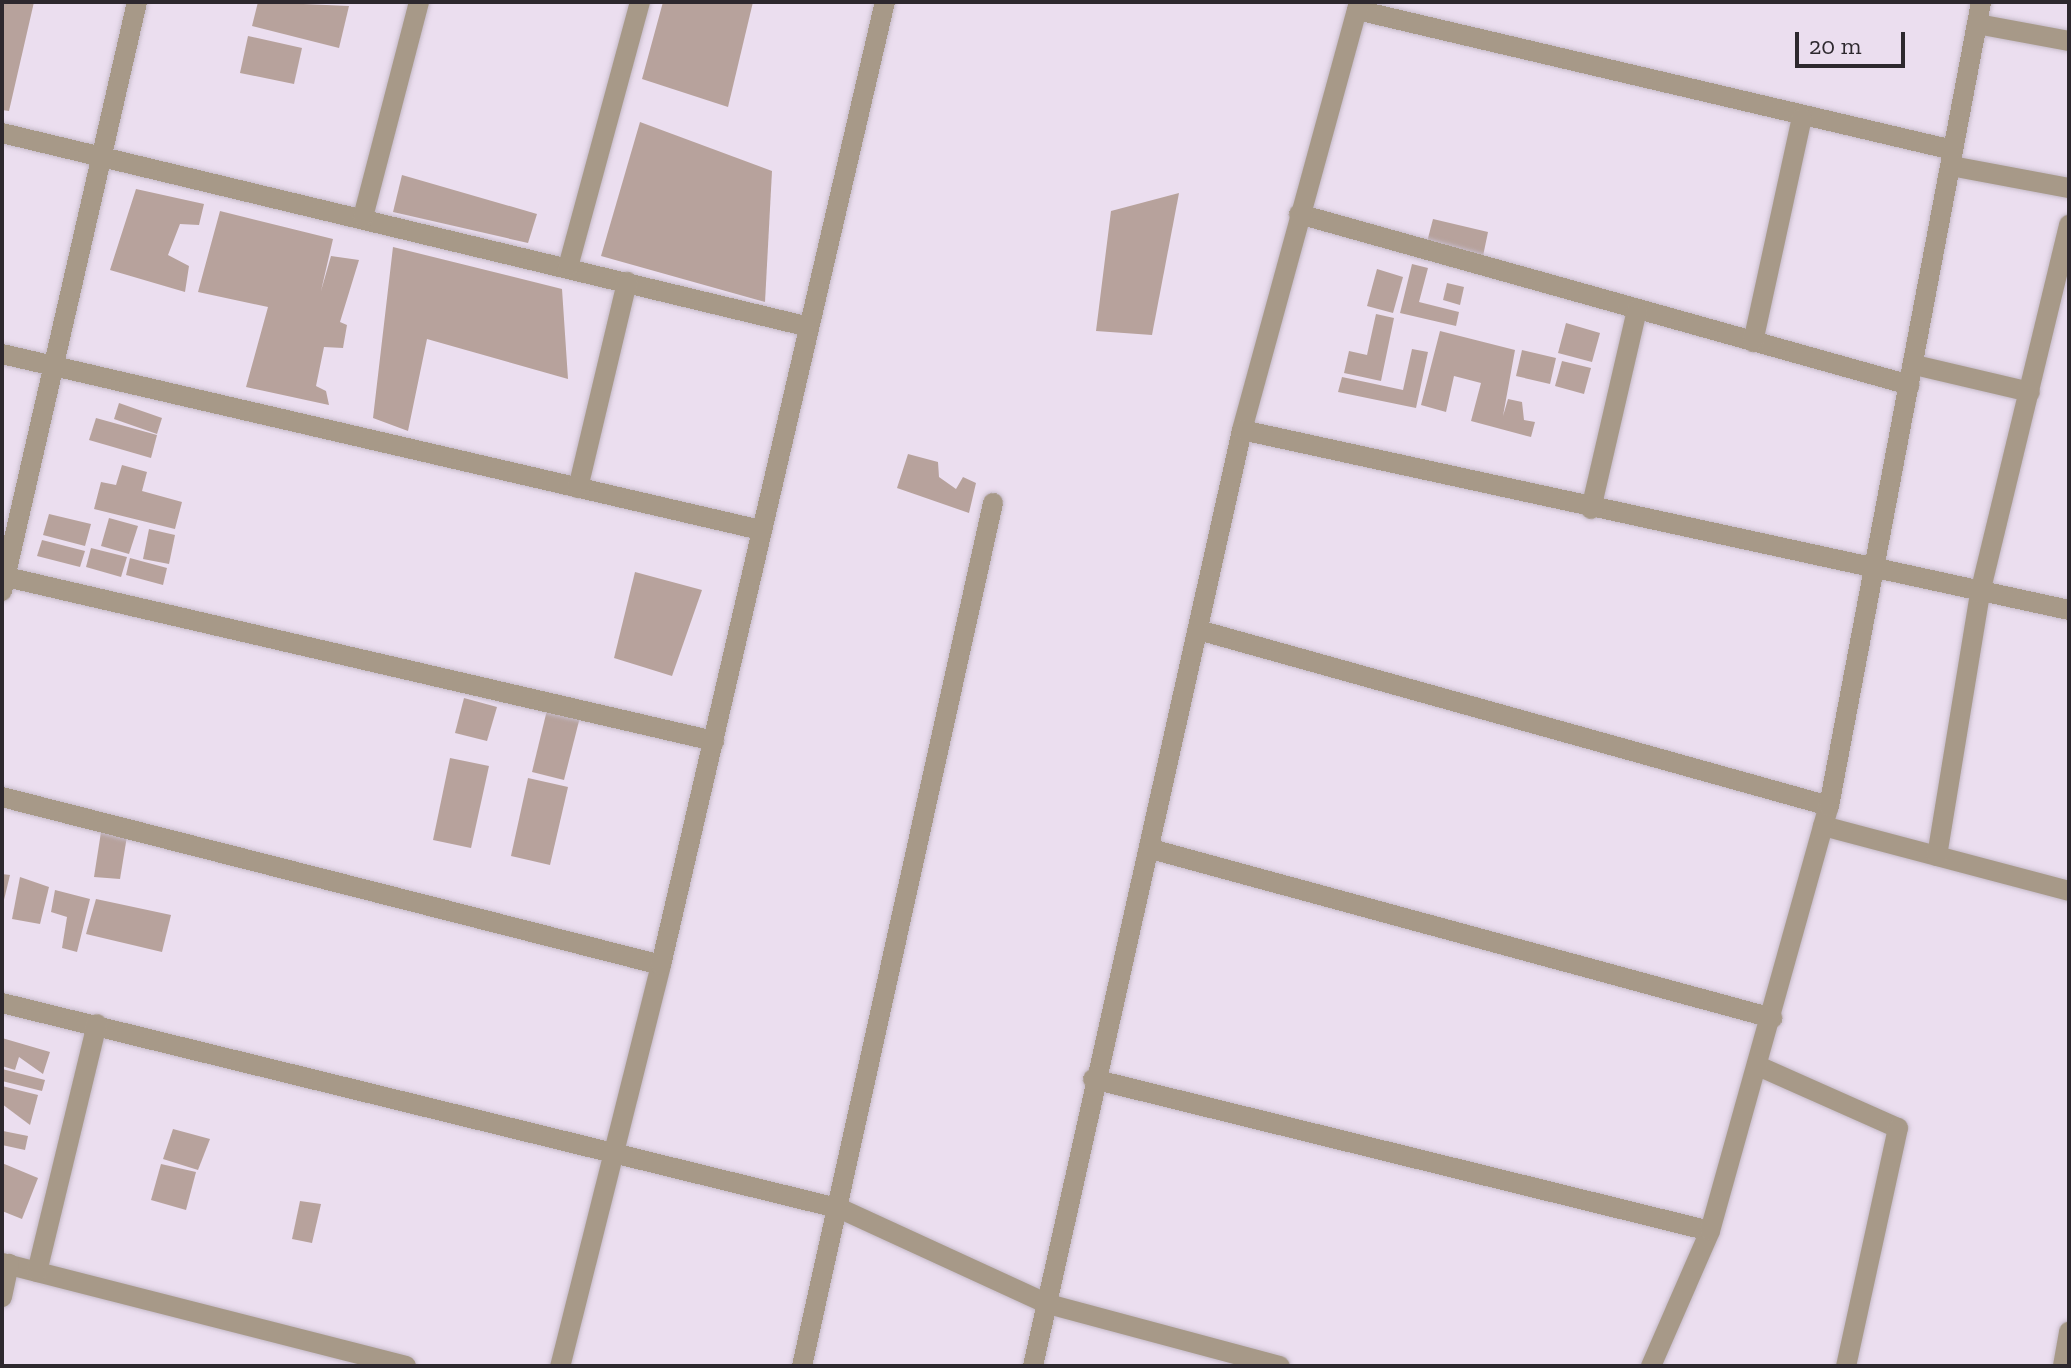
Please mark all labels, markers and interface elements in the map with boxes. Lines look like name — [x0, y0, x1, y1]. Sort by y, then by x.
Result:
scale bar — [1799, 16, 1909, 66]
text: 20 m — [1809, 31, 1861, 60]

